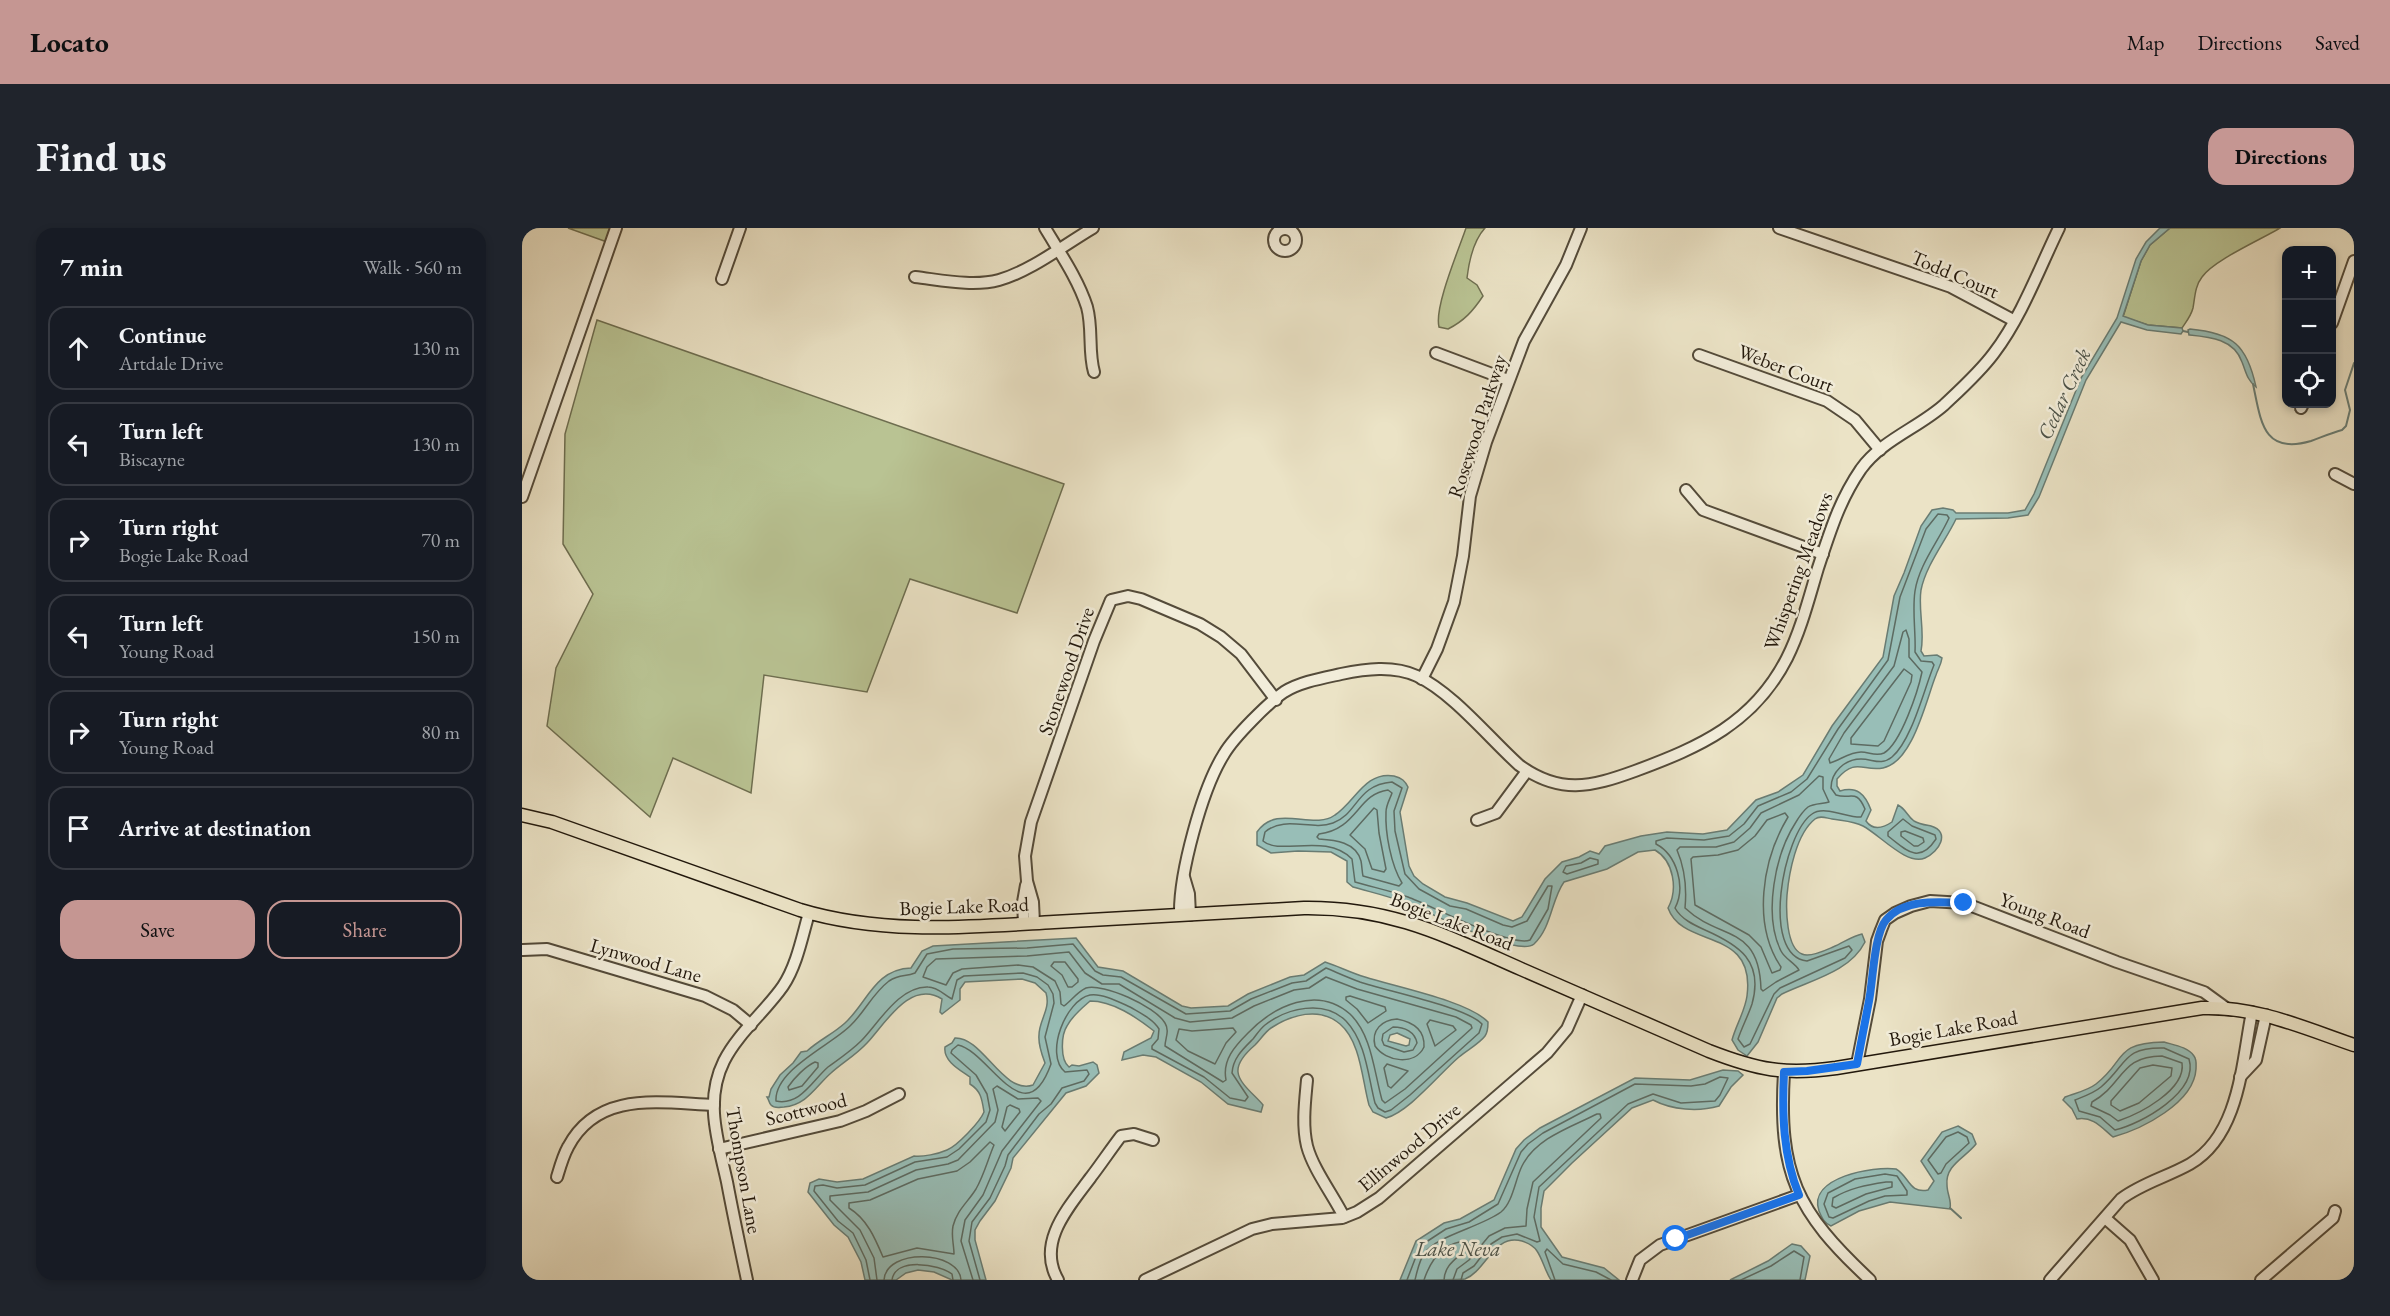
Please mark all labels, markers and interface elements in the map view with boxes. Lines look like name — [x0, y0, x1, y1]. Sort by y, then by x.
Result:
text: Locato — [30, 24, 109, 60]
text: Map — [2127, 29, 2164, 56]
text: Directions — [2197, 29, 2282, 56]
text: Saved — [2315, 29, 2360, 56]
button: Directions — [2208, 128, 2354, 185]
text: Find us — [36, 129, 167, 184]
street label: Todd Court — [1907, 244, 2004, 304]
map controls — [2282, 246, 2336, 408]
button: + — [2282, 246, 2336, 300]
text: 7 min — [60, 250, 123, 284]
text: Walk · 560 m — [363, 254, 462, 280]
button: − — [2282, 300, 2336, 354]
text: Continue — [119, 321, 206, 350]
icon: ahead — [62, 332, 95, 365]
text: 130 m — [412, 335, 460, 361]
street label: Weber Court — [1734, 338, 1838, 398]
water label: Cedar Creek — [2031, 343, 2097, 444]
text: Artdale Drive — [119, 350, 223, 376]
street label: Rosewood Parkway — [1442, 351, 1513, 501]
button: locate — [2282, 354, 2336, 408]
text: Turn left — [119, 417, 203, 446]
icon: left — [62, 428, 95, 461]
text: 130 m — [412, 431, 460, 457]
text: Biscayne — [119, 446, 185, 472]
street label: Whispering Meadows — [1757, 488, 1839, 654]
text: Turn right — [119, 513, 218, 542]
icon: right — [62, 524, 95, 557]
text: 70 m — [421, 527, 460, 553]
text: Bogie Lake Road — [119, 542, 249, 568]
street label: Stonewood Drive — [1032, 603, 1100, 738]
text: Turn left — [119, 609, 203, 638]
icon: left — [62, 620, 95, 653]
text: 150 m — [412, 623, 460, 649]
text: Young Road — [119, 638, 214, 664]
text: Turn right — [119, 705, 218, 734]
icon: right — [62, 716, 95, 749]
text: 80 m — [421, 719, 460, 745]
text: Young Road — [119, 734, 214, 760]
icon: arrive — [62, 812, 95, 845]
text: Arrive at destination — [119, 814, 311, 843]
street label: Bogie Lake Road — [1387, 886, 1518, 957]
street label: Young Road — [1996, 886, 2095, 944]
route end — [1950, 889, 1976, 915]
street label: Bogie Lake Road — [899, 891, 1030, 921]
button: Save — [60, 900, 255, 959]
button: Share — [267, 900, 462, 959]
street label: Lynwood Lane — [587, 932, 705, 988]
street label: Bogie Lake Road — [1887, 1004, 2020, 1052]
street label: Scottwood — [763, 1086, 850, 1132]
street label: Ellinwood Drive — [1353, 1097, 1466, 1197]
street label: Thompson Lane — [720, 1104, 768, 1236]
route start — [1662, 1225, 1688, 1251]
water label: Lake Neva — [1414, 1235, 1501, 1262]

